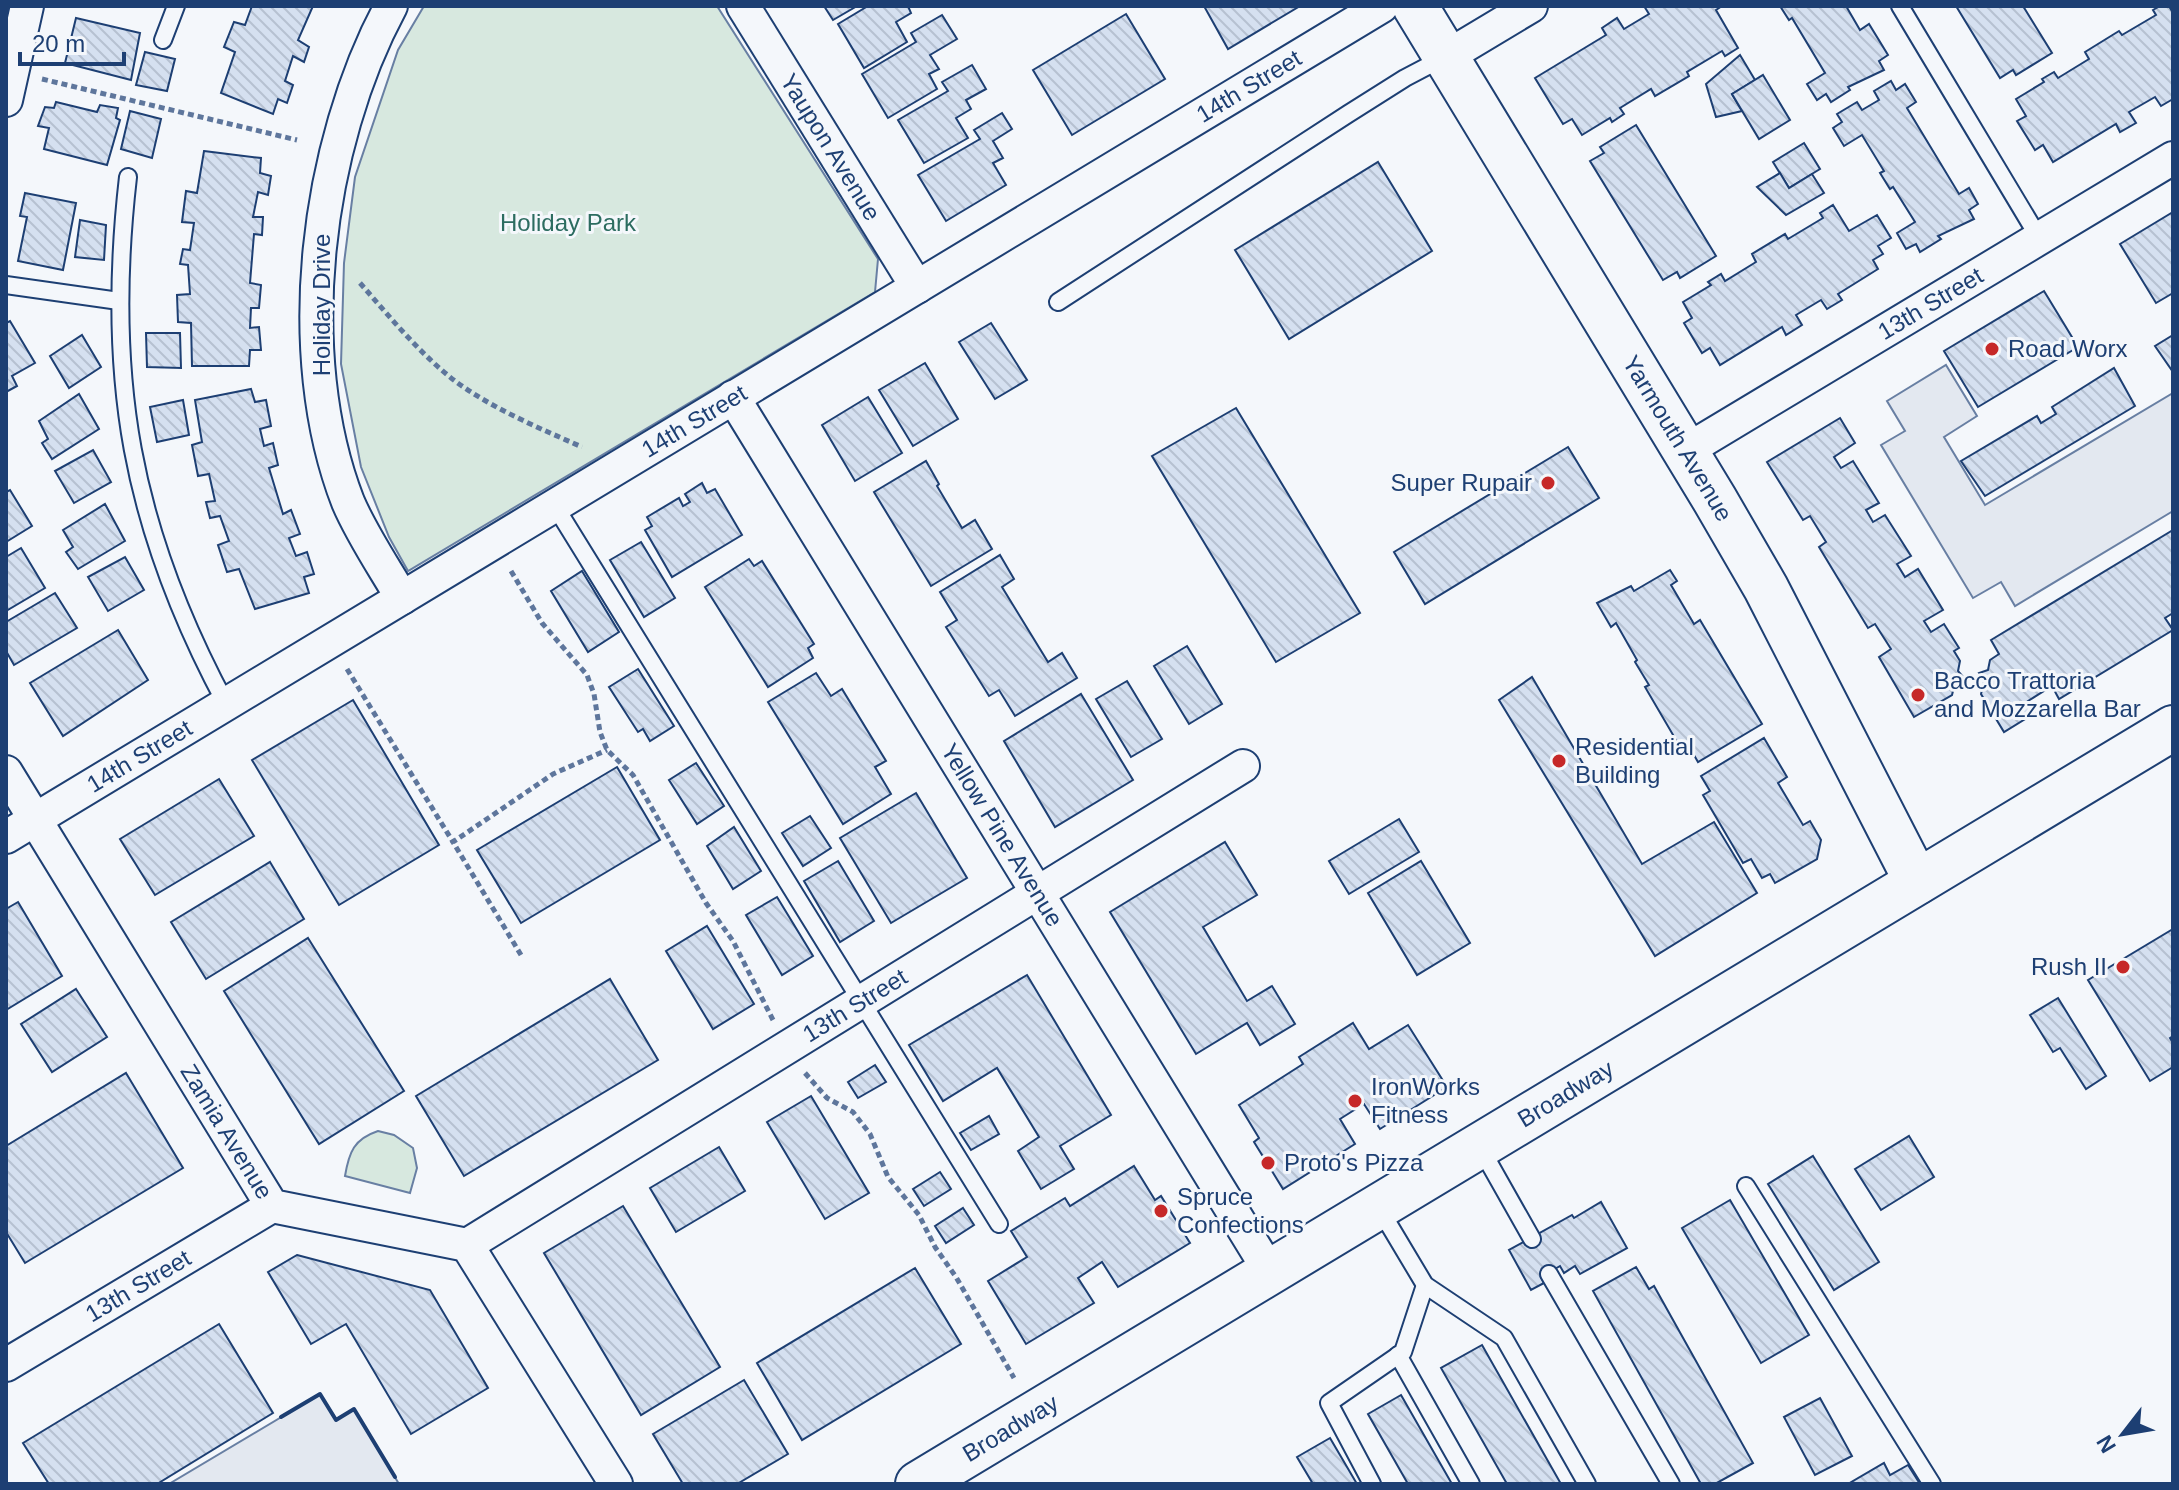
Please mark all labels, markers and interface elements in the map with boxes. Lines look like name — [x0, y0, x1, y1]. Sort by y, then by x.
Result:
scale bar — [20, 16, 124, 66]
text: 20 m — [32, 30, 85, 57]
street label: 14th Street — [1191, 44, 1306, 128]
street label: Yaupon Avenue — [775, 69, 886, 225]
park label: Holiday Park — [500, 209, 637, 236]
street label: Holiday Drive — [308, 234, 335, 376]
street label: 13th Street — [1873, 261, 1988, 345]
place label: Road Worx — [2008, 335, 2128, 362]
marker: Road Worx — [1983, 340, 2001, 358]
street label: Yarmouth Avenue — [1618, 351, 1738, 526]
street label: 14th Street — [637, 379, 752, 463]
place label: Super Rupair — [1391, 469, 1532, 496]
marker: Super Rupair — [1539, 474, 1557, 492]
place label: Bacco Trattoria and Mozzarella Bar — [1934, 667, 2141, 722]
marker: Bacco Trattoria and Mozzarella Bar — [1909, 686, 1927, 704]
street label: 14th Street — [82, 714, 197, 798]
place label: Residential Building — [1575, 733, 1694, 788]
street label: Yellow Pine Avenue — [936, 738, 1069, 931]
marker: Residential Building — [1550, 752, 1568, 770]
place label: Rush II — [2031, 953, 2107, 980]
marker: Rush II — [2114, 958, 2132, 976]
street label: 13th Street — [798, 963, 912, 1047]
street label: Broadway — [1513, 1054, 1618, 1133]
street label: Zamia Avenue — [175, 1059, 278, 1204]
place label: IronWorks Fitness — [1371, 1073, 1480, 1128]
marker: IronWorks Fitness — [1346, 1092, 1364, 1110]
place label: Proto's Pizza — [1284, 1149, 1424, 1176]
marker: Proto's Pizza — [1259, 1154, 1277, 1172]
place label: Spruce Confections — [1177, 1183, 1304, 1238]
marker: Spruce Confections — [1152, 1202, 1170, 1220]
street label: 13th Street — [81, 1244, 196, 1327]
street label: Broadway — [958, 1389, 1063, 1467]
north arrow — [2083, 1394, 2163, 1474]
text: N — [2091, 1431, 2121, 1457]

